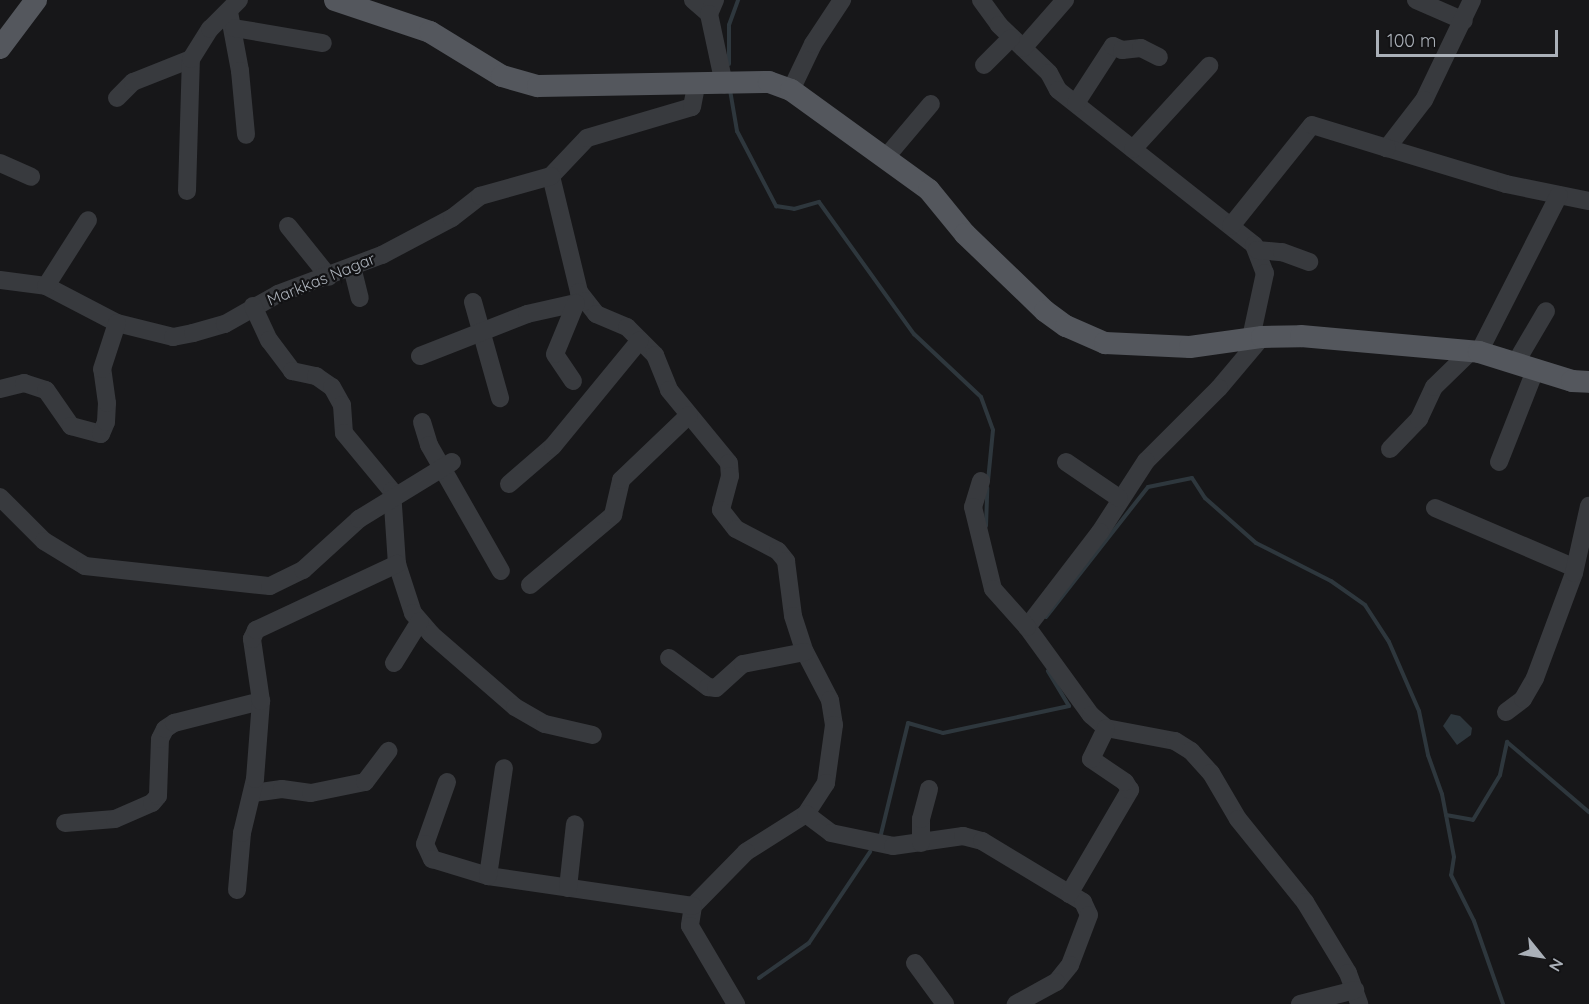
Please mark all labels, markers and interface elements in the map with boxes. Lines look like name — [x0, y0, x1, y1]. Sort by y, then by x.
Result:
scale bar — [1379, 18, 1560, 56]
text: 100 m — [1387, 29, 1436, 52]
street label: Markkas Nagar — [264, 249, 378, 309]
north arrow — [1511, 926, 1571, 986]
text: N — [1545, 955, 1568, 975]

